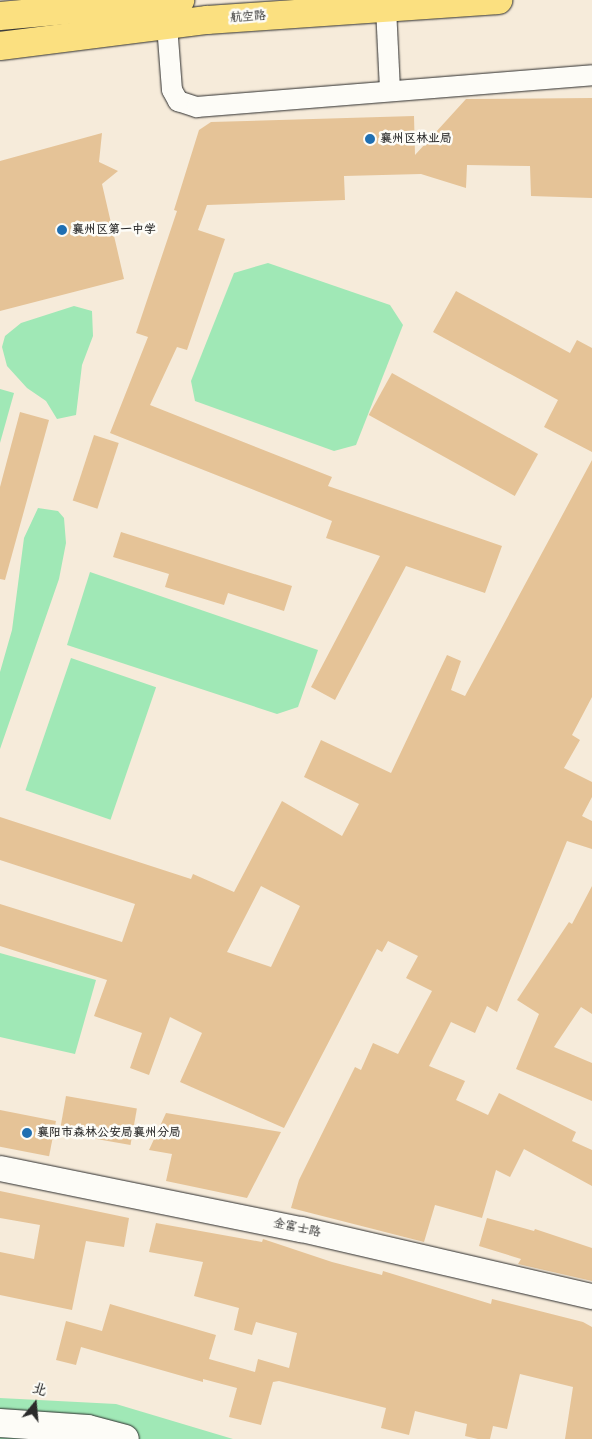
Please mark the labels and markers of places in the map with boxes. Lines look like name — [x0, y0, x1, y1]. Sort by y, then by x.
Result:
place label: 襄州区林业局 — [380, 132, 452, 146]
marker: 襄州区林业局 — [364, 133, 376, 145]
place label: 襄州区第一中学 — [72, 223, 156, 237]
marker: 襄州区第一中学 — [56, 224, 68, 236]
place label: 襄阳市森林公安局襄州分局 — [37, 1126, 181, 1140]
marker: 襄阳市森林公安局襄州分局 — [21, 1127, 33, 1139]

